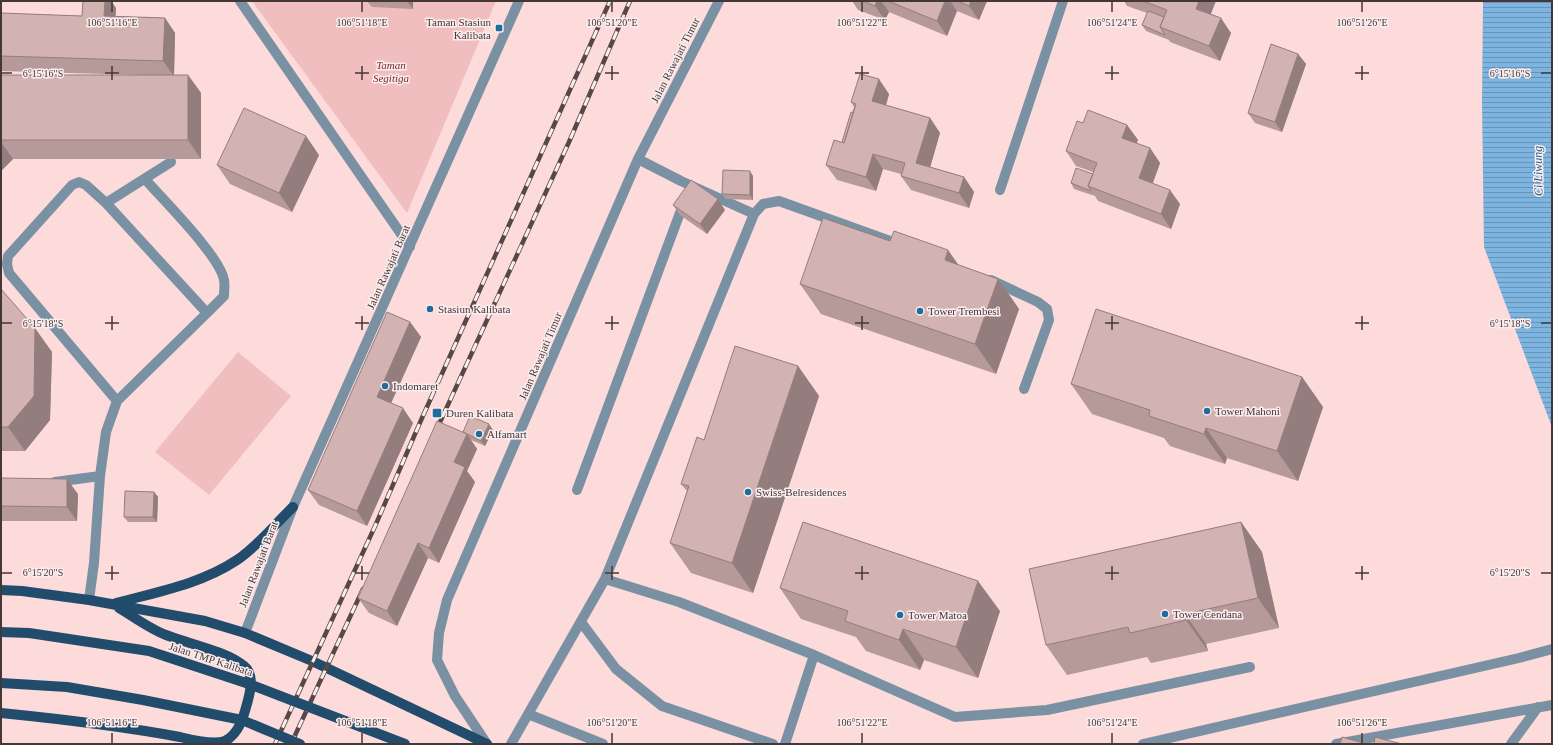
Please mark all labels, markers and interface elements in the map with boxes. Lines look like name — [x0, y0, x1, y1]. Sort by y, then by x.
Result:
street label: Jalan Rawajati Timur — [648, 15, 702, 105]
place label: Taman Stasiun Kalibata — [426, 16, 491, 41]
text: 106°51'16"E — [87, 17, 138, 28]
text: 106°51'18"E — [337, 17, 388, 28]
text: 106°51'20"E — [587, 17, 638, 28]
text: 106°51'22"E — [837, 17, 888, 28]
text: 106°51'24"E — [1087, 17, 1138, 28]
text: 106°51'26"E — [1337, 17, 1388, 28]
marker: Taman Stasiun Kalibata — [494, 23, 504, 33]
park label: Taman Segitiga — [373, 59, 410, 84]
text: 6°15'16"S — [23, 68, 63, 79]
text: 6°15'16"S — [1490, 68, 1530, 79]
water label: Ci Liwung — [1531, 146, 1545, 196]
street label: Jalan Rawajati Barat — [364, 223, 412, 311]
place label: Stasiun Kalibata — [438, 303, 511, 315]
marker: Stasiun Kalibata — [425, 304, 435, 314]
place label: Tower Trembesi — [928, 305, 1000, 317]
marker: Tower Trembesi — [915, 306, 925, 316]
street label: Jalan Rawajati Timur — [516, 310, 564, 402]
text: 6°15'18"S — [23, 318, 63, 329]
text: 6°15'18"S — [1490, 318, 1530, 329]
place label: Indomaret — [393, 380, 438, 392]
marker: Indomaret — [380, 381, 390, 391]
place label: Tower Mahoni — [1215, 405, 1280, 417]
marker: Tower Mahoni — [1202, 406, 1212, 416]
marker: Duren Kalibata — [431, 407, 443, 419]
place label: Duren Kalibata — [446, 407, 514, 419]
place label: Alfamart — [487, 428, 527, 440]
marker: Alfamart — [474, 429, 484, 439]
place label: Swiss-Belresidences — [756, 486, 846, 498]
marker: Swiss-Belresidences — [743, 487, 753, 497]
street label: Jalan Rawajati Barat — [236, 519, 280, 609]
text: 6°15'20"S — [23, 567, 63, 578]
text: 6°15'20"S — [1490, 567, 1530, 578]
place label: Tower Cendana — [1173, 608, 1242, 620]
place label: Tower Matoa — [908, 609, 967, 621]
marker: Tower Cendana — [1160, 609, 1170, 619]
marker: Tower Matoa — [895, 610, 905, 620]
street label: Jalan TMP Kalibata — [168, 640, 255, 678]
text: 106°51'16"E — [87, 717, 138, 728]
text: 106°51'18"E — [337, 717, 388, 728]
text: 106°51'20"E — [587, 717, 638, 728]
text: 106°51'22"E — [837, 717, 888, 728]
text: 106°51'24"E — [1087, 717, 1138, 728]
text: 106°51'26"E — [1337, 717, 1388, 728]

